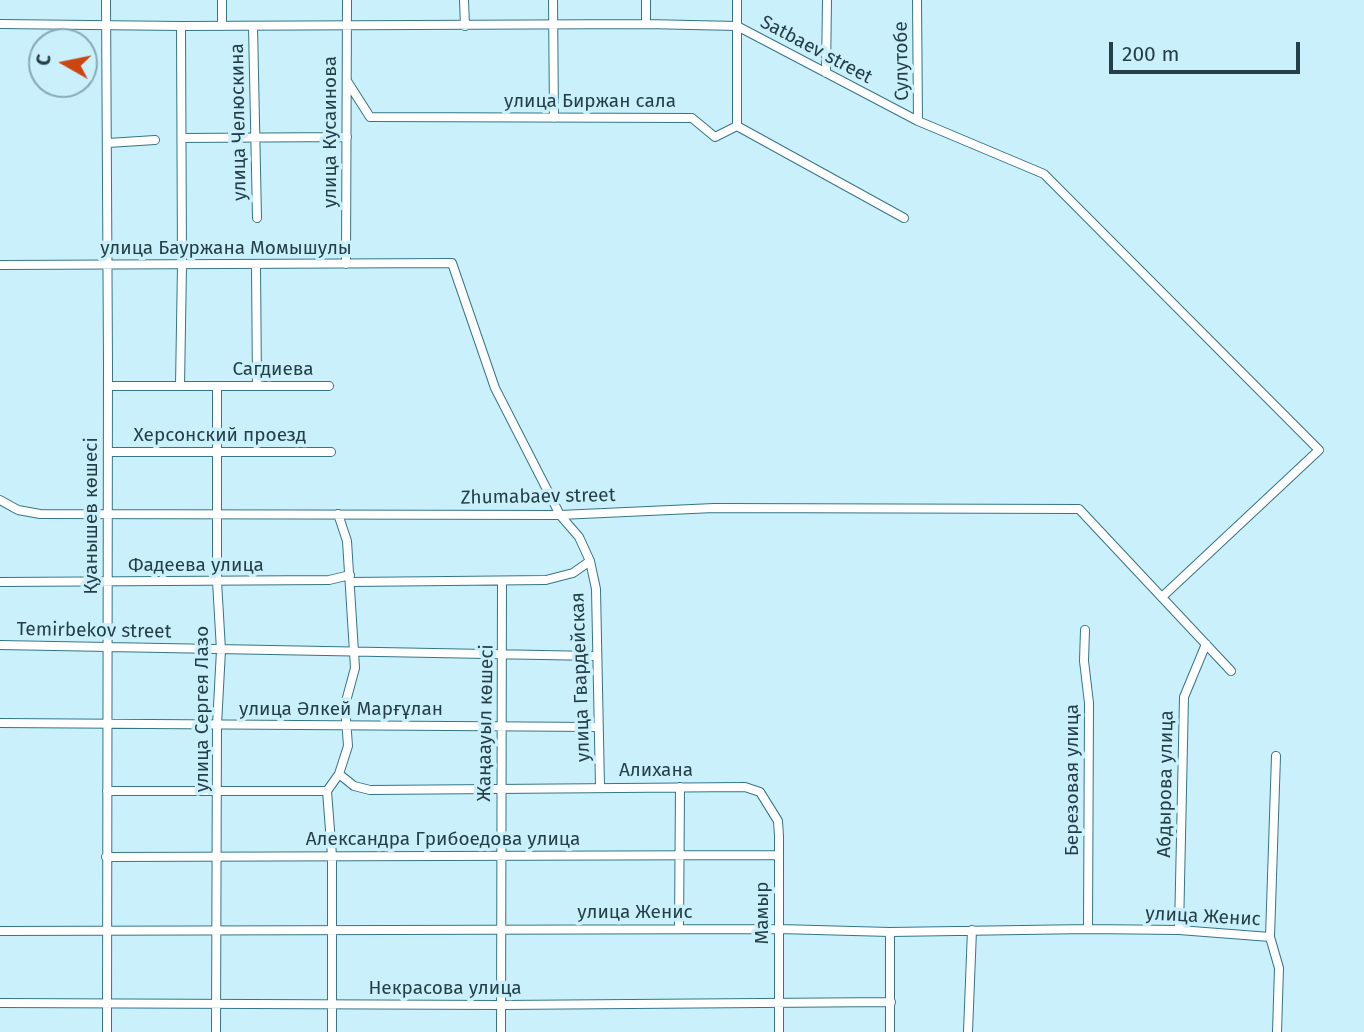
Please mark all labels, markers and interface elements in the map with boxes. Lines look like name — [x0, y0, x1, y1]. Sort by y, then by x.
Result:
street label: Satbaev street — [756, 11, 876, 89]
street label: Сулутобе — [890, 21, 914, 101]
north arrow — [28, 28, 98, 98]
scale bar — [1112, 28, 1303, 72]
text: 200 m — [1122, 41, 1179, 67]
street label: улица Челюскина — [226, 43, 252, 201]
text: С — [32, 53, 56, 67]
street label: улица Кусаинова — [320, 56, 342, 208]
street label: улица Биржан сала — [504, 91, 676, 113]
street label: улица Бауржана Момышулы — [100, 238, 352, 260]
street label: Сагдиева — [232, 359, 314, 381]
street label: Херсонский проезд — [134, 425, 306, 447]
street label: Қуанышев көшесі — [81, 437, 103, 595]
street label: Zhumabaev street — [460, 484, 616, 510]
street label: Фадеева улица — [128, 555, 264, 577]
street label: улица Гвардейская — [567, 592, 595, 762]
street label: Temirbekov street — [16, 618, 172, 644]
street label: улица Сергея Лазо — [192, 626, 214, 792]
street label: Жаңаауыл көшесі — [473, 644, 499, 802]
street label: улица Әлкей Марғұлан — [239, 699, 443, 721]
street label: Березовая улица — [1062, 704, 1084, 856]
street label: Абдырова улица — [1153, 710, 1179, 858]
street label: Алихана — [619, 760, 693, 782]
street label: Александра Грибоедова улица — [306, 829, 580, 851]
street label: Мамыр — [752, 881, 774, 945]
street label: улица Женис — [577, 902, 693, 924]
street label: улица Женис — [1145, 903, 1261, 931]
street label: Некрасова улица — [368, 978, 522, 1000]

